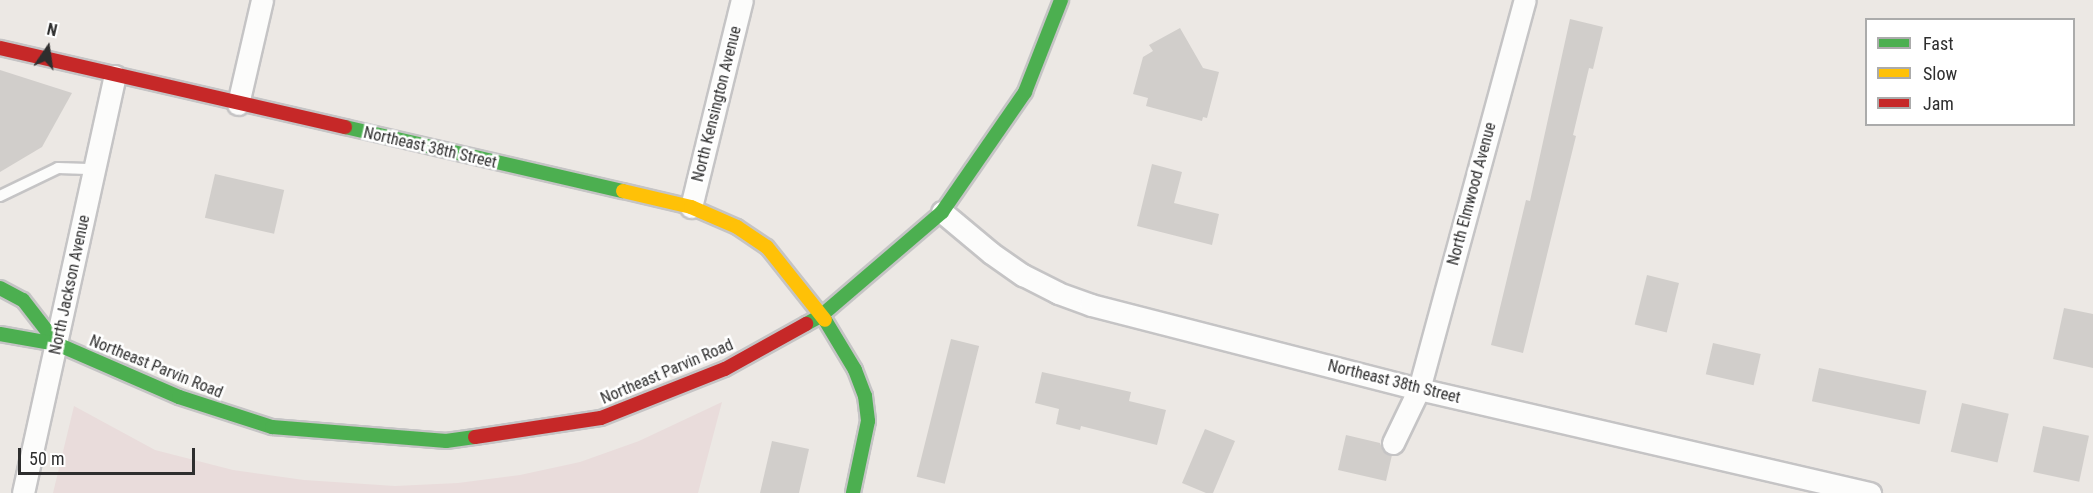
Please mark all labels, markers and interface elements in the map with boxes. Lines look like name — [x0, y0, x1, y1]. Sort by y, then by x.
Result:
north arrow — [18, 18, 78, 78]
legend — [1865, 18, 2075, 126]
text: N — [45, 20, 59, 40]
street label: North Kensington Avenue — [688, 24, 746, 184]
text: Fast — [1923, 33, 1954, 54]
text: Slow — [1923, 63, 1957, 84]
text: Jam — [1923, 93, 1954, 114]
street label: North Elmwood Avenue — [1444, 120, 1500, 268]
street label: Northeast 38th Street — [362, 123, 498, 173]
street label: North Jackson Avenue — [46, 213, 94, 357]
street label: Northeast Parvin Road — [87, 331, 225, 403]
street label: Northeast Parvin Road — [598, 335, 736, 409]
street label: Northeast 38th Street — [1326, 356, 1462, 408]
scale bar — [21, 436, 198, 474]
text: 50 m — [29, 448, 64, 469]

